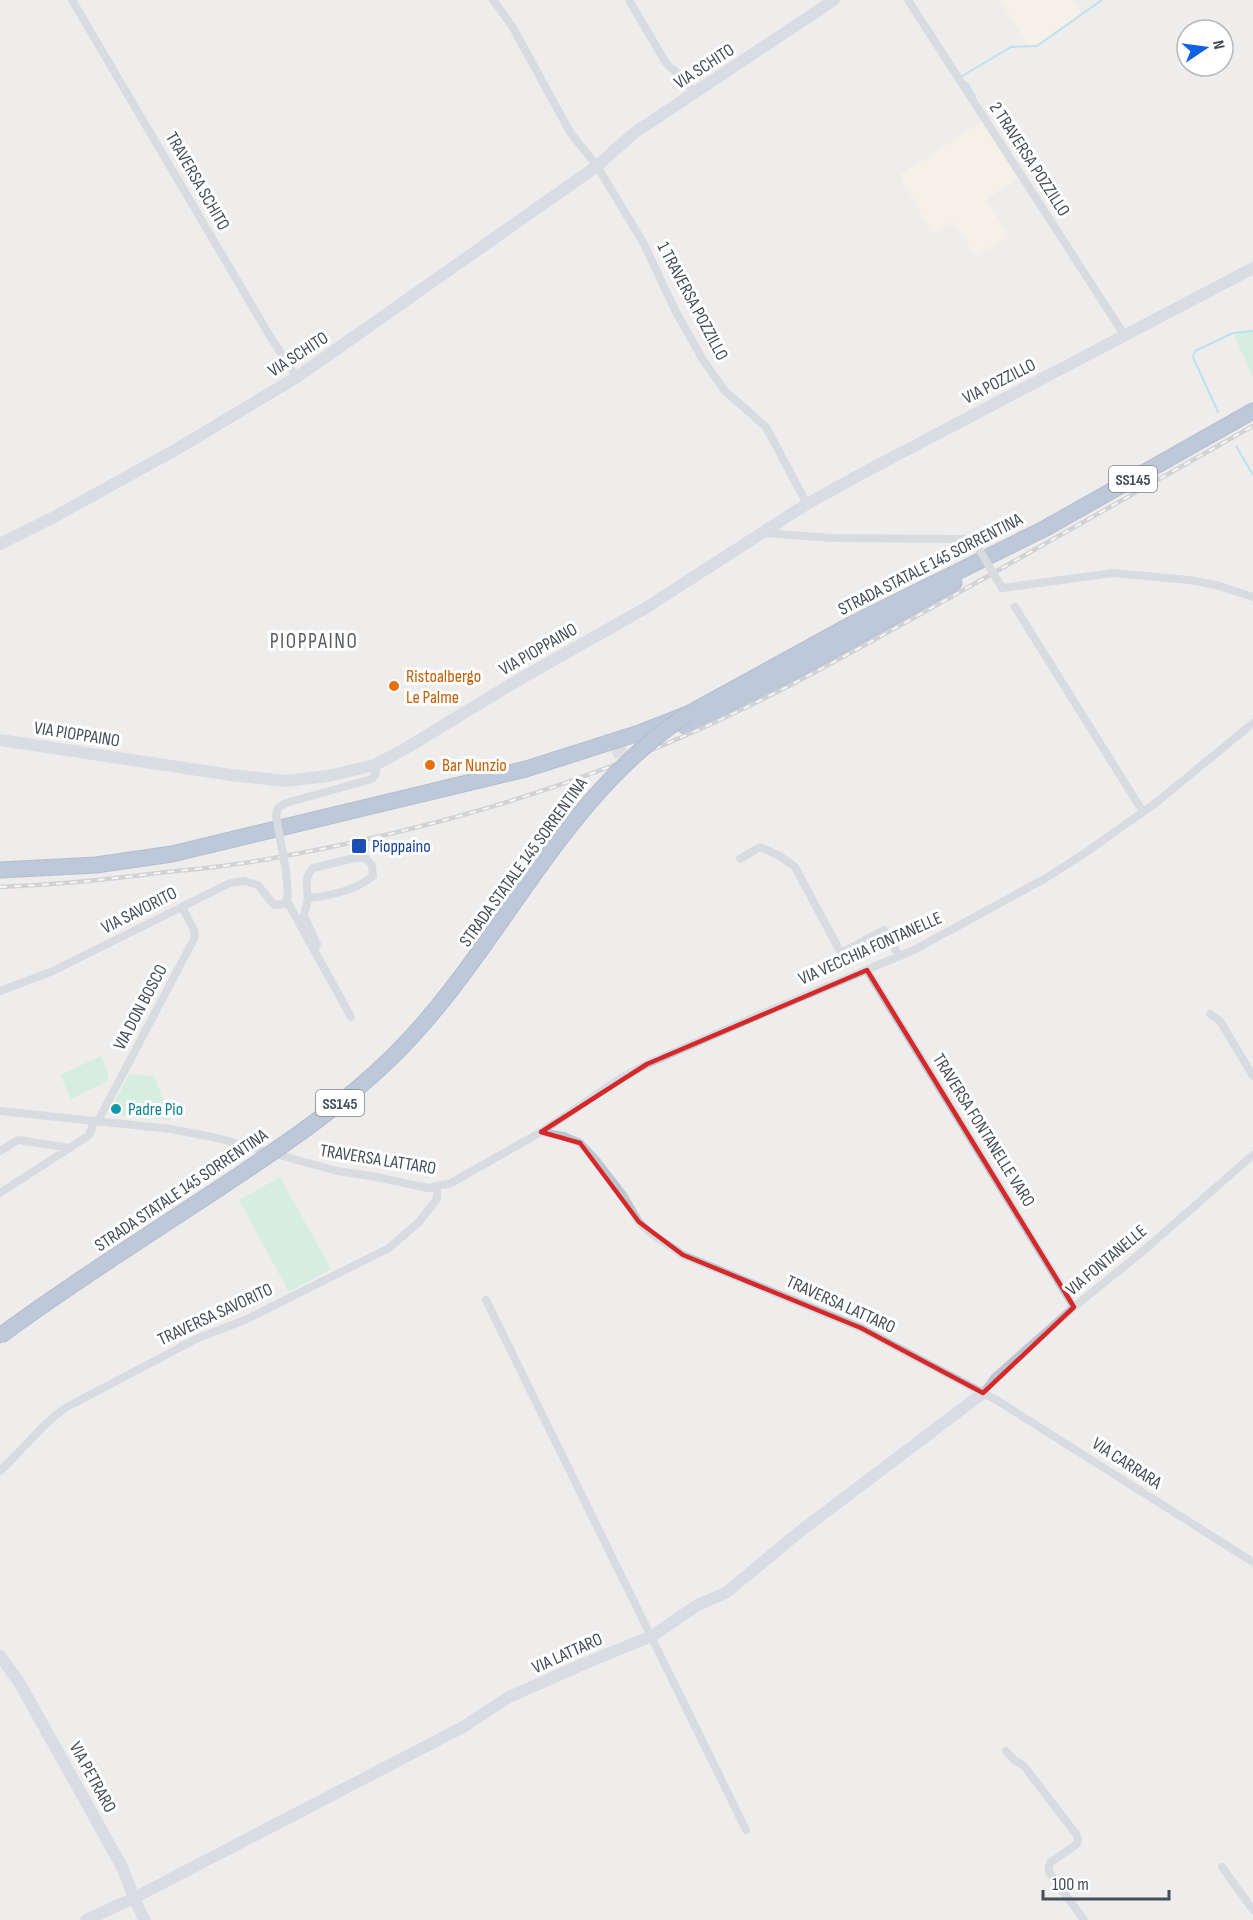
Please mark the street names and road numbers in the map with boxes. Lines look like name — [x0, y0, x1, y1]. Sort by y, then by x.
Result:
street label: VIA SCHITO — [670, 39, 738, 94]
street label: 2 TRAVERSA POZZILLO — [985, 98, 1074, 220]
street label: TRAVERSA SCHITO — [161, 128, 234, 234]
street label: 1 TRAVERSA POZZILLO — [653, 239, 733, 364]
street label: VIA SCHITO — [264, 327, 332, 382]
street label: VIA POZZILLO — [959, 354, 1039, 409]
road number: SS145 — [1109, 466, 1157, 492]
street label: STRADA STATALE 145 SORRENTINA — [835, 509, 1026, 620]
street label: VIA PIOPPAINO — [496, 619, 581, 680]
street label: VIA PIOPPAINO — [33, 717, 121, 752]
street label: STRADA STATALE 145 SORRENTINA — [455, 773, 592, 951]
street label: VIA SAVORITO — [98, 883, 180, 938]
street label: VIA VECCHIA FONTANELLE — [795, 907, 945, 990]
street label: VIA DON BOSCO — [109, 961, 172, 1054]
street label: TRAVERSA FONTANELLE VARO — [928, 1050, 1039, 1211]
road number: SS145 — [316, 1090, 364, 1116]
street label: STRADA STATALE 145 SORRENTINA — [91, 1125, 272, 1256]
street label: TRAVERSA LATTARO — [318, 1140, 437, 1179]
street label: VIA FONTANELLE — [1062, 1221, 1151, 1300]
street label: TRAVERSA LATTARO — [783, 1271, 899, 1338]
street label: TRAVERSA SAVORITO — [154, 1279, 276, 1350]
street label: VIA CARRARA — [1088, 1433, 1166, 1494]
street label: VIA LATTARO — [529, 1629, 606, 1678]
street label: VIA PETRARO — [65, 1738, 121, 1816]

